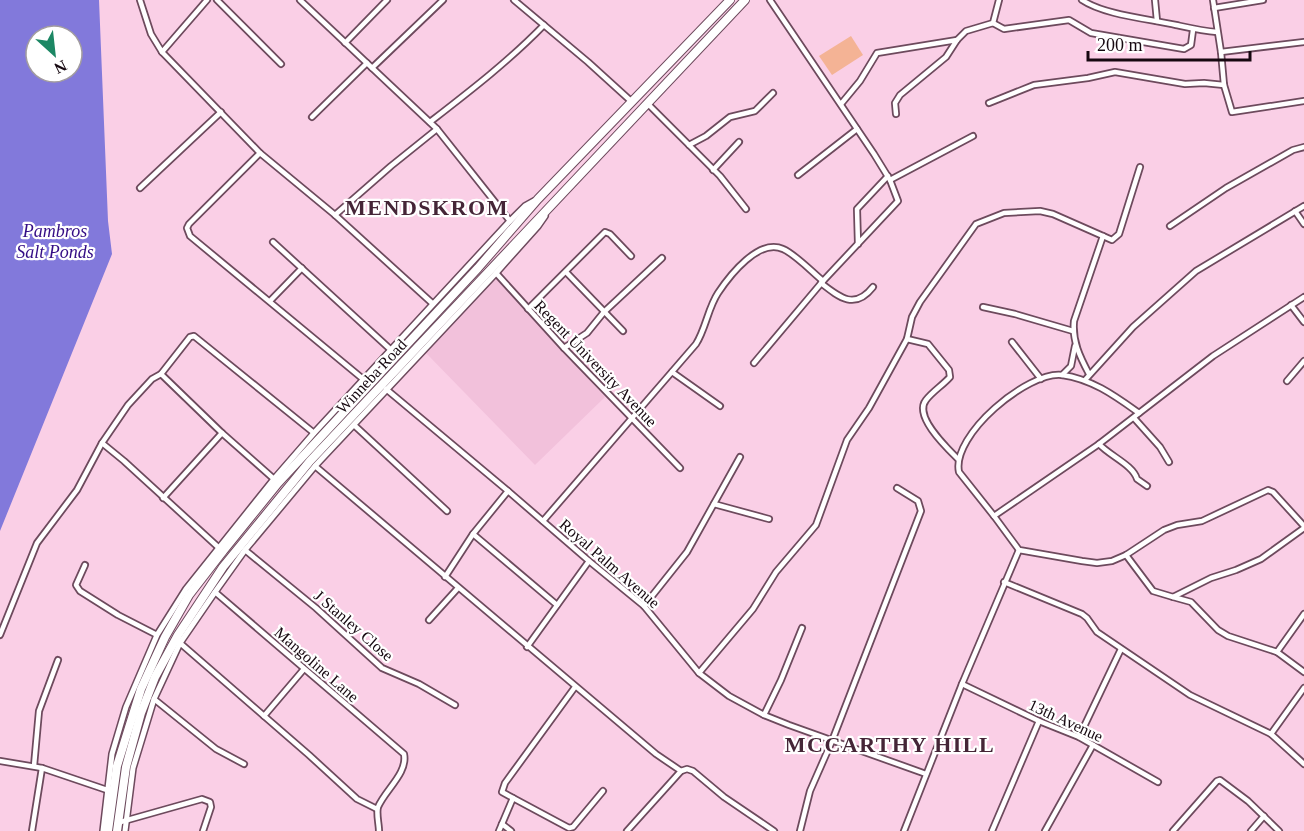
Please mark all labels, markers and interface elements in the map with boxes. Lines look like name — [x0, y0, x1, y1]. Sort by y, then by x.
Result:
north arrow — [24, 24, 84, 84]
scale bar — [1088, 24, 1250, 62]
text: 200 m — [1097, 35, 1143, 55]
text: N — [51, 57, 70, 77]
district label: MENDSKROM — [345, 195, 509, 220]
water label: Pambros Salt Ponds — [16, 221, 94, 262]
street label: Regent University Avenue — [530, 297, 660, 431]
street label: Winneba Road — [333, 336, 410, 417]
street label: Royal Palm Avenue — [556, 515, 663, 612]
street label: J Stanley Close — [310, 587, 396, 665]
street label: Mangoline Lane — [271, 623, 362, 706]
street label: 13th Avenue — [1026, 696, 1106, 745]
district label: MCCARTHY HILL — [785, 732, 995, 757]

